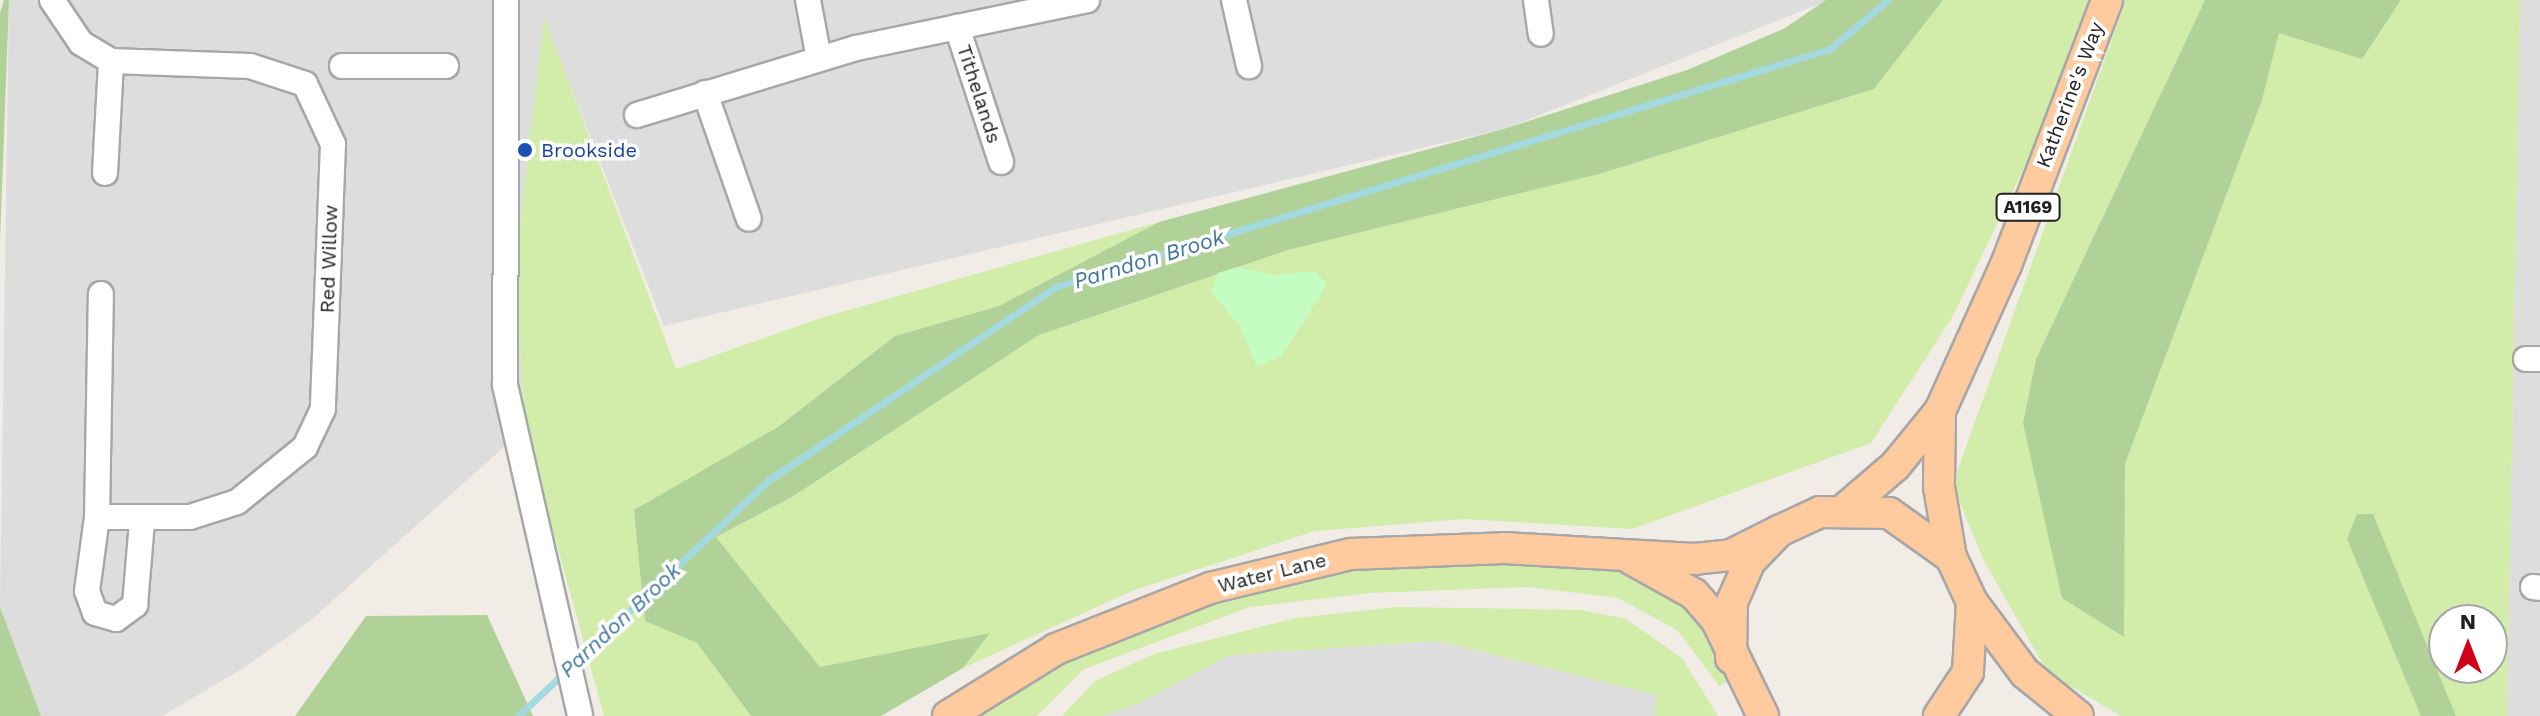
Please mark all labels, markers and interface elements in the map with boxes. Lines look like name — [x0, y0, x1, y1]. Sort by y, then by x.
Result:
street label: Katherine's Way — [2031, 19, 2109, 171]
street label: Tithelands — [952, 42, 1006, 146]
place label: Brookside — [541, 138, 637, 162]
marker: Brookside — [516, 141, 534, 159]
road number: A1169 — [1994, 193, 2062, 221]
street label: Red Willow — [315, 204, 343, 314]
water label: Parndon Brook — [1070, 224, 1228, 294]
street label: Water Lane — [1215, 548, 1329, 598]
water label: Parndon Brook — [554, 557, 686, 683]
north arrow — [2428, 604, 2508, 684]
text: N — [2460, 609, 2476, 634]

